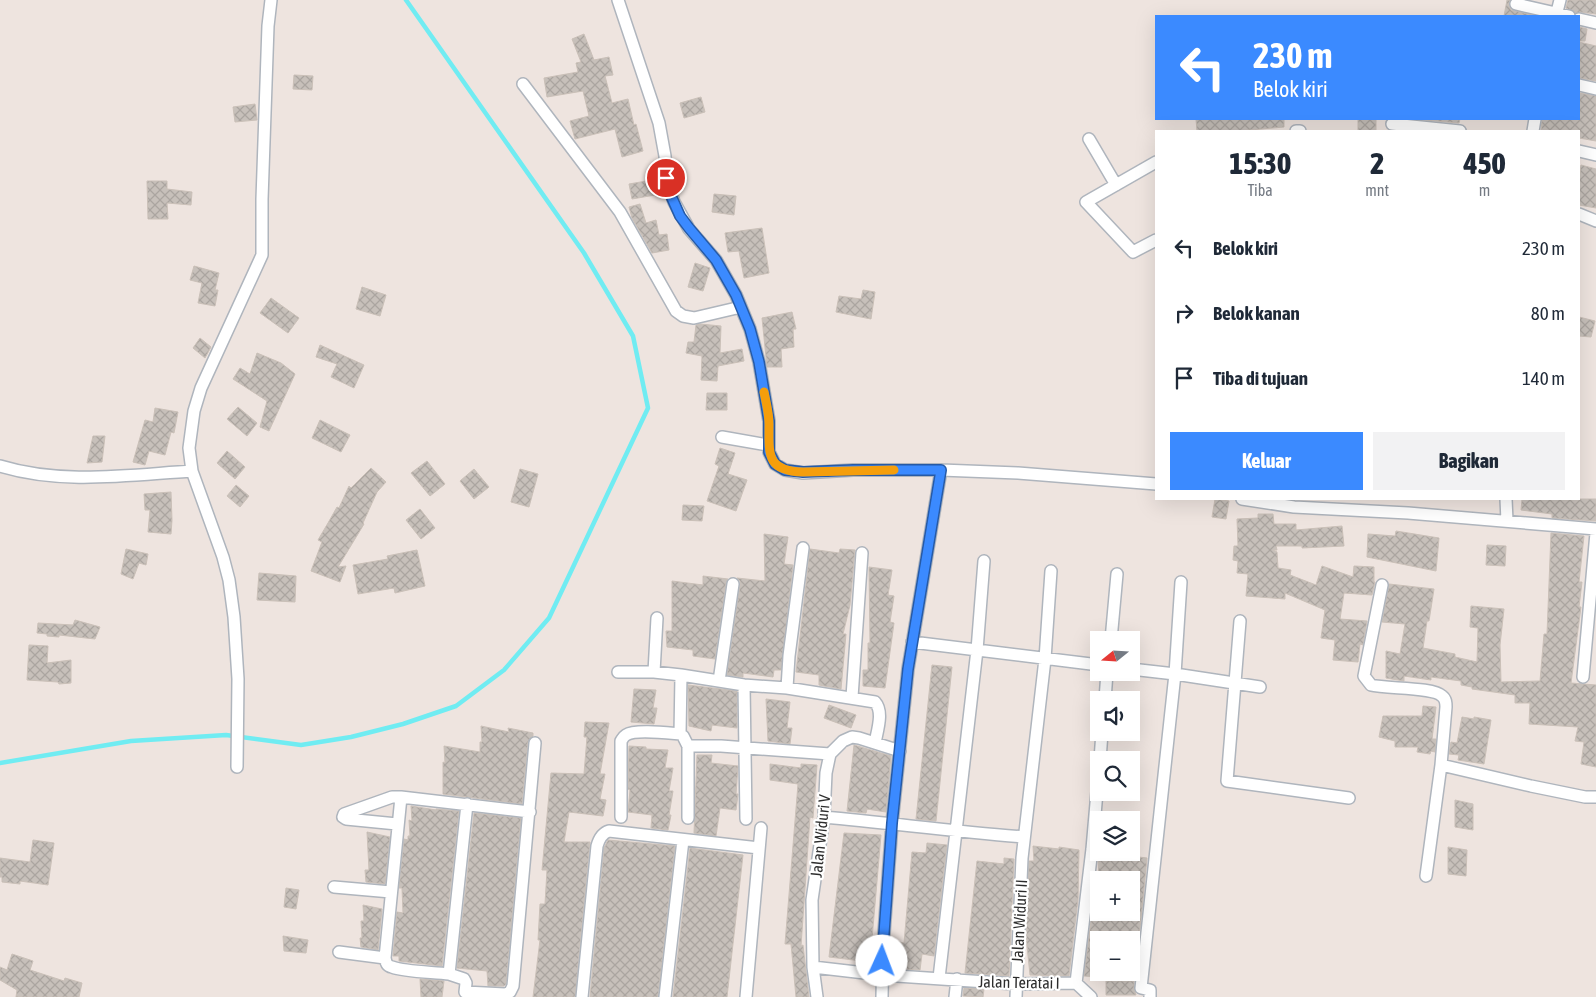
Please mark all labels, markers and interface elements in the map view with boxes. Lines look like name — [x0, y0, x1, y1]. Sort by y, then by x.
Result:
icon: left — [1170, 35, 1235, 100]
text: 230 m — [1253, 35, 1332, 75]
text: Belok kiri — [1253, 76, 1328, 102]
text: 15:30 — [1229, 146, 1291, 180]
text: 2 — [1370, 146, 1384, 180]
text: 450 — [1463, 146, 1506, 180]
pin — [645, 157, 687, 199]
icon: arrive — [652, 164, 680, 192]
text: Tiba — [1247, 181, 1273, 199]
text: mnt — [1365, 181, 1389, 199]
text: m — [1479, 181, 1490, 199]
icon: left — [1170, 234, 1198, 262]
text: Belok kiri — [1213, 237, 1278, 259]
text: 230 m — [1522, 237, 1565, 259]
icon: right — [1170, 299, 1198, 327]
text: Belok kanan — [1213, 302, 1300, 324]
text: 80 m — [1531, 302, 1565, 324]
icon: arrive — [1170, 364, 1198, 392]
text: Tiba di tujuan — [1213, 367, 1308, 389]
text: 140 m — [1522, 367, 1565, 389]
button: Keluar — [1170, 432, 1363, 490]
button: Bagikan — [1373, 432, 1565, 490]
north arrow — [1090, 631, 1140, 681]
map controls — [1090, 631, 1140, 981]
button: sound — [1090, 691, 1140, 741]
button: search — [1090, 751, 1140, 801]
street label: Jalan Widuri V — [807, 794, 833, 878]
button: layers — [1090, 811, 1140, 861]
button: + — [1090, 871, 1140, 921]
street label: Jalan Widuri II — [1008, 879, 1030, 963]
button: − — [1090, 931, 1140, 981]
position arrow — [855, 934, 907, 986]
street label: Jalan Teratai I — [978, 972, 1060, 992]

